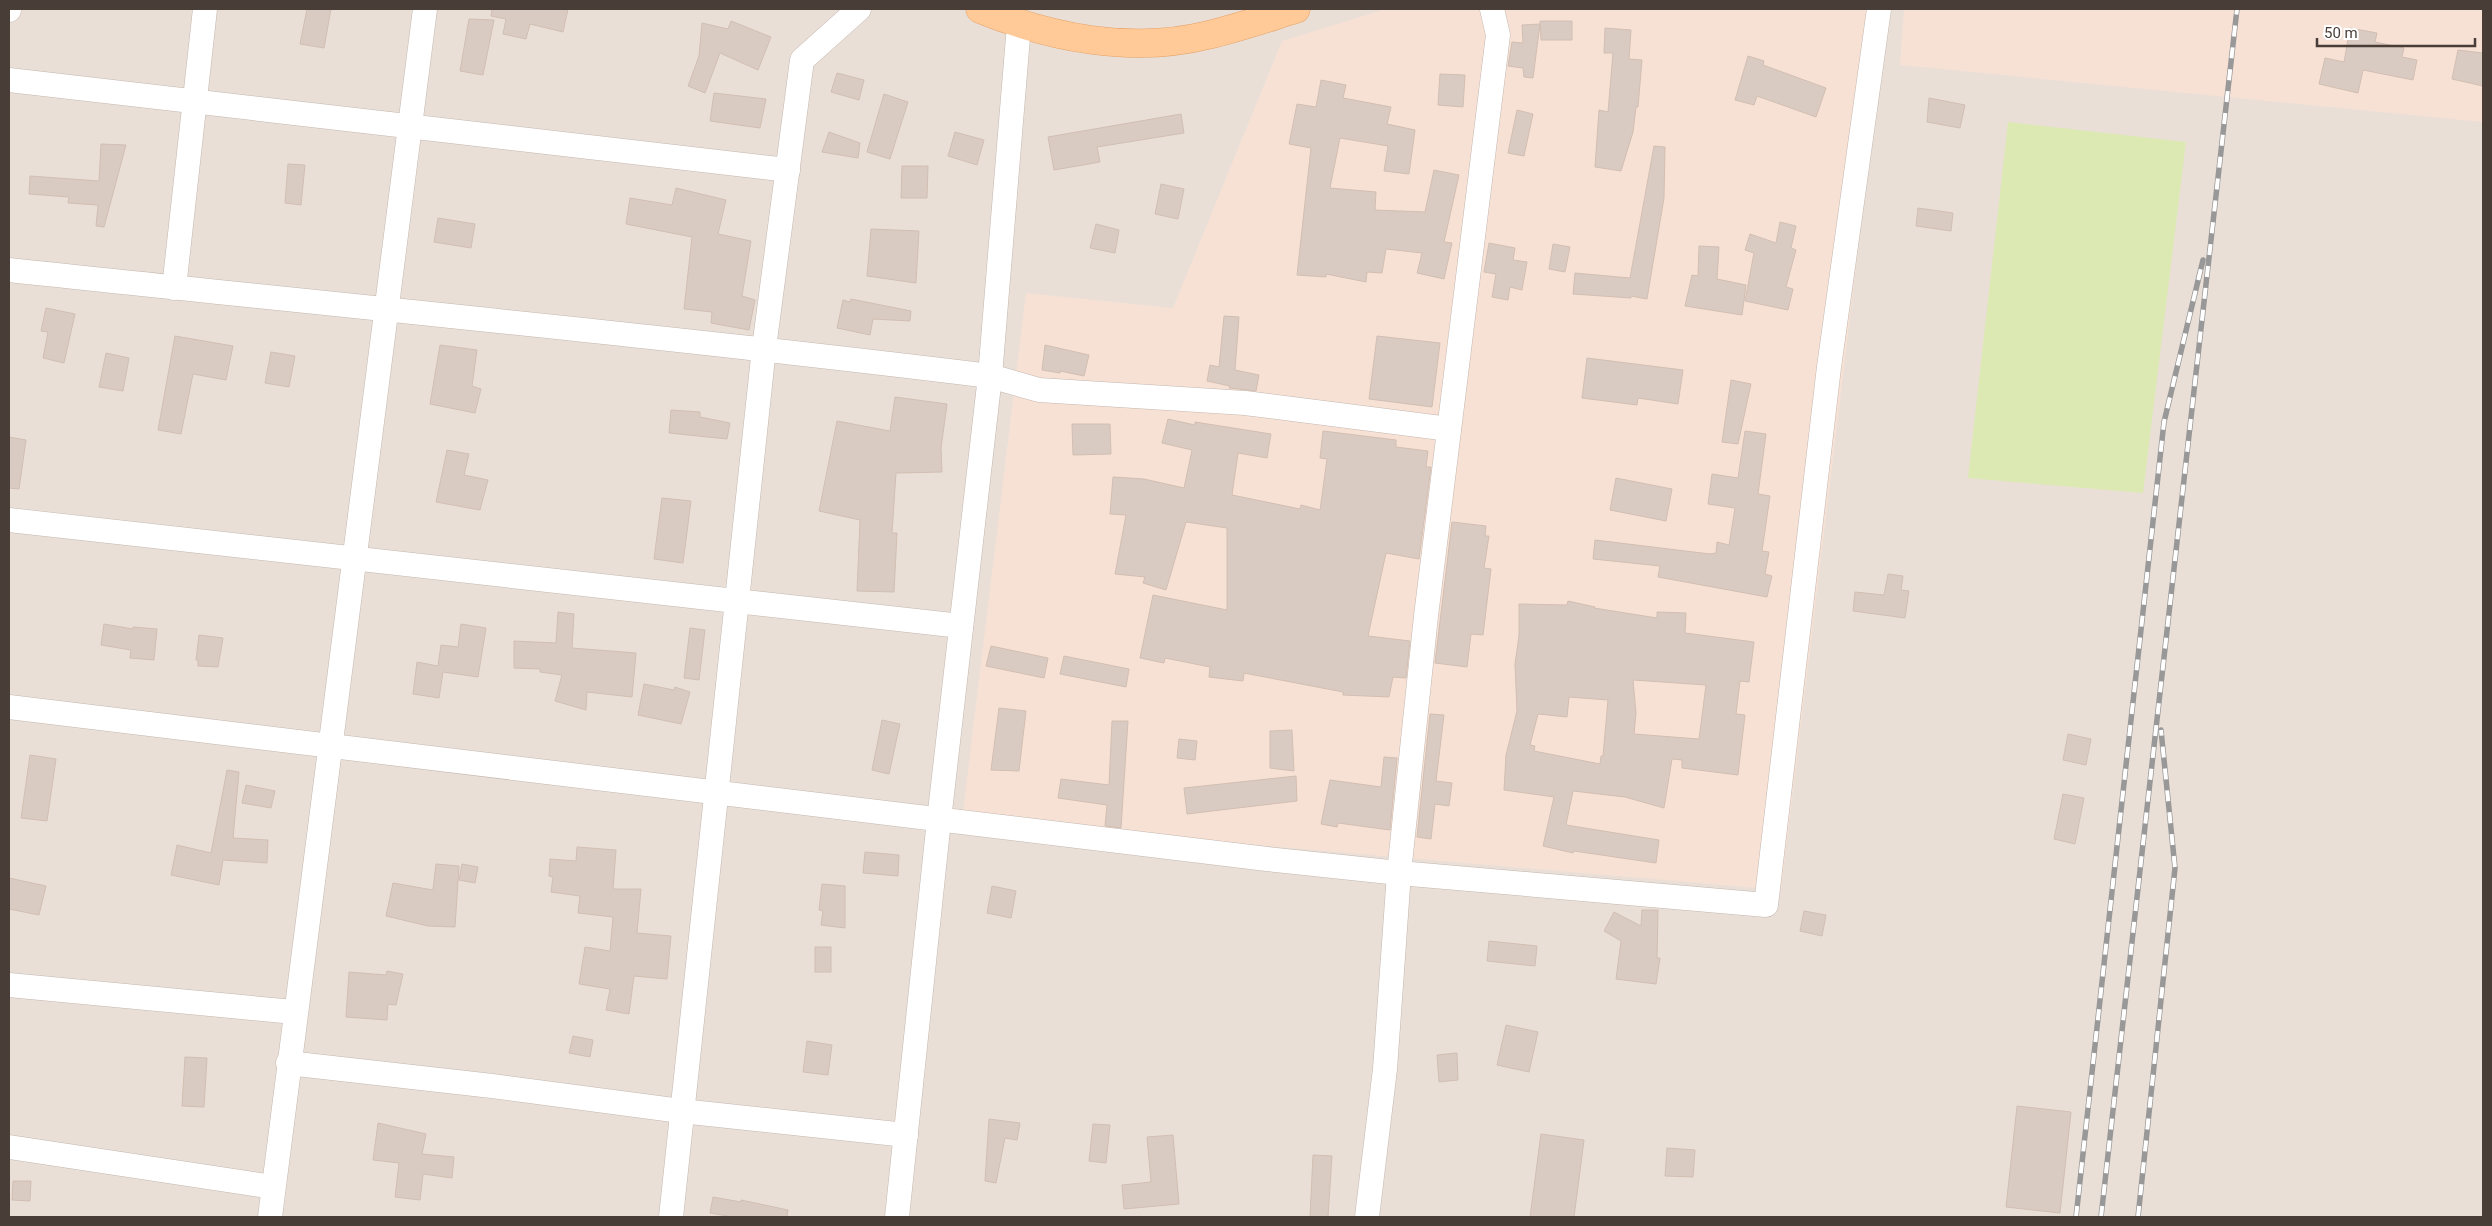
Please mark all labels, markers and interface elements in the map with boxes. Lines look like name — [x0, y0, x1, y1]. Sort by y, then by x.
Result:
scale bar — [2317, 15, 2474, 47]
text: 50 m — [2324, 24, 2358, 42]

